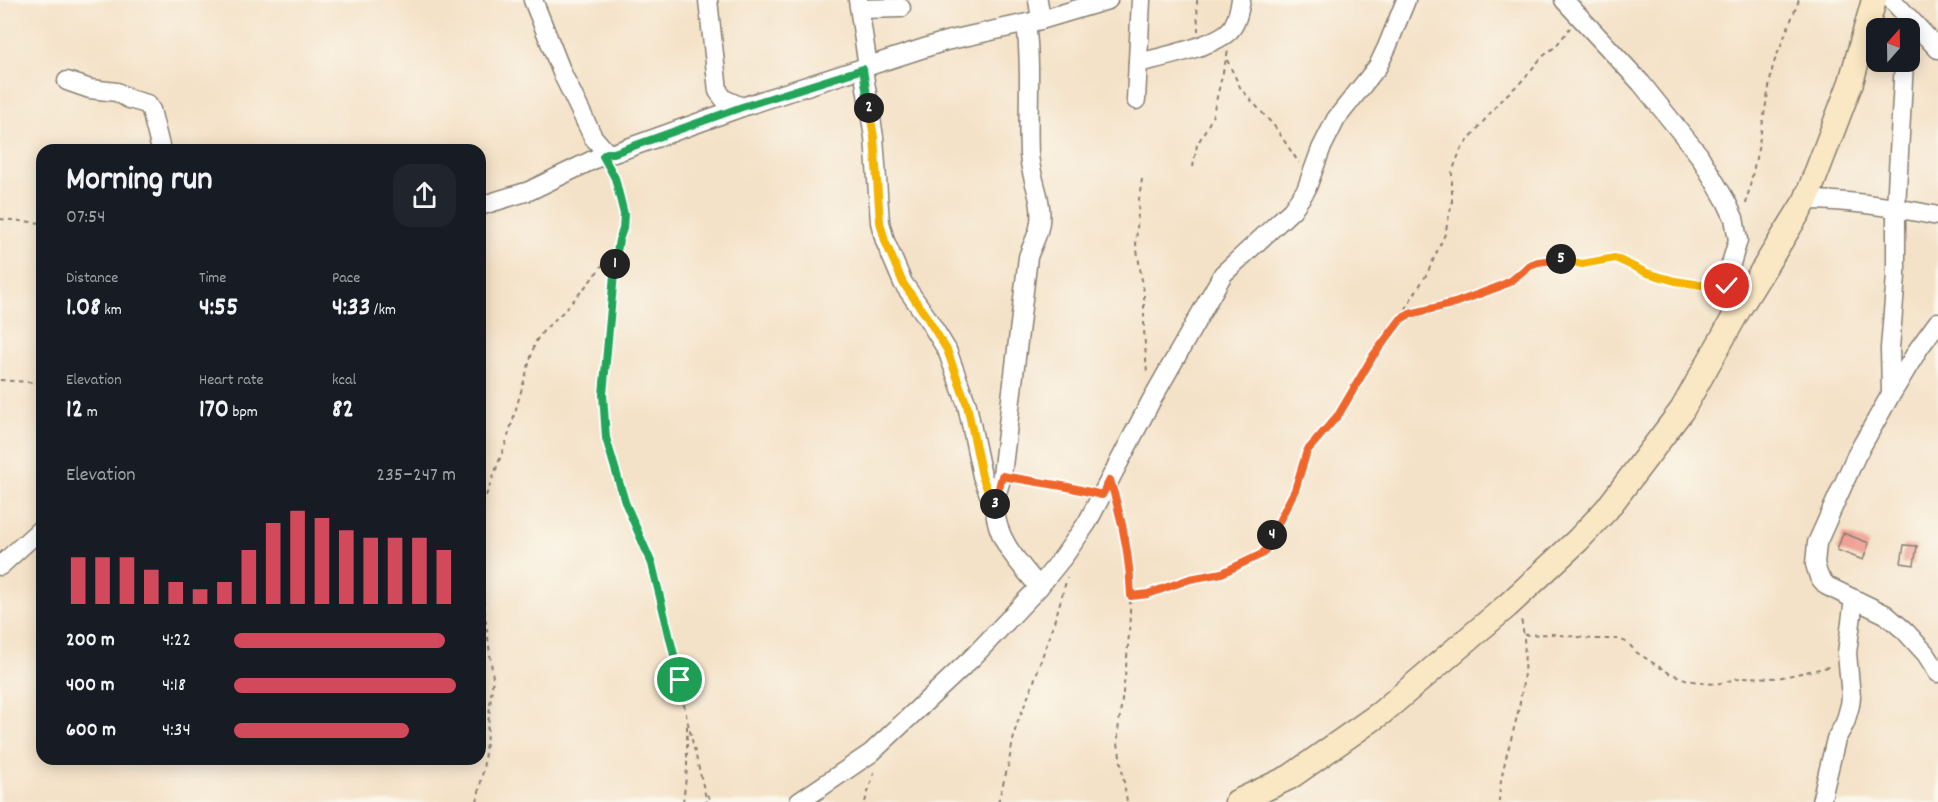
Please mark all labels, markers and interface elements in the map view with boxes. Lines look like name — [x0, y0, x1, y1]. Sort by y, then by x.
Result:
north arrow — [1866, 18, 1920, 72]
map controls — [1866, 18, 1920, 72]
pin: 2 — [854, 93, 884, 123]
text: 2 — [866, 96, 873, 119]
text: Morning run — [66, 158, 213, 205]
button: share — [393, 164, 456, 227]
text: 07:54 — [66, 204, 105, 232]
pin: 5 — [1546, 244, 1576, 274]
text: 5 — [1557, 247, 1565, 270]
pin: 1 — [600, 249, 630, 279]
text: 1 — [613, 252, 617, 275]
pin — [1701, 260, 1752, 311]
text: Distance — [66, 267, 118, 290]
text: Time — [199, 267, 226, 290]
text: Pace — [332, 267, 360, 290]
icon: check — [1710, 269, 1743, 302]
text: 1.08 — [66, 290, 101, 327]
text: 4:55 — [199, 290, 238, 327]
text: 4:33 — [332, 290, 370, 327]
text: km — [101, 299, 122, 322]
text: /km — [370, 299, 396, 322]
text: Elevation — [66, 369, 122, 392]
text: Heart rate — [199, 369, 264, 392]
text: kcal — [332, 369, 356, 392]
text: 12 — [66, 392, 83, 429]
text: 170 — [199, 392, 229, 429]
text: 82 — [332, 392, 354, 429]
text: m — [83, 401, 98, 424]
text: bpm — [229, 401, 258, 424]
text: Elevation — [66, 462, 136, 490]
text: 235–247 m — [376, 462, 456, 490]
pin: 3 — [980, 489, 1010, 519]
text: 3 — [991, 492, 999, 515]
pin: 4 — [1257, 520, 1287, 550]
text: 4 — [1269, 523, 1275, 546]
text: 200 m — [66, 627, 115, 655]
text: 4:22 — [162, 627, 191, 655]
pin — [654, 654, 705, 705]
icon: arrive — [663, 663, 696, 696]
text: 400 m — [66, 672, 114, 700]
text: 4:18 — [162, 672, 186, 700]
text: 600 m — [66, 717, 116, 745]
text: 4:34 — [162, 717, 191, 745]

